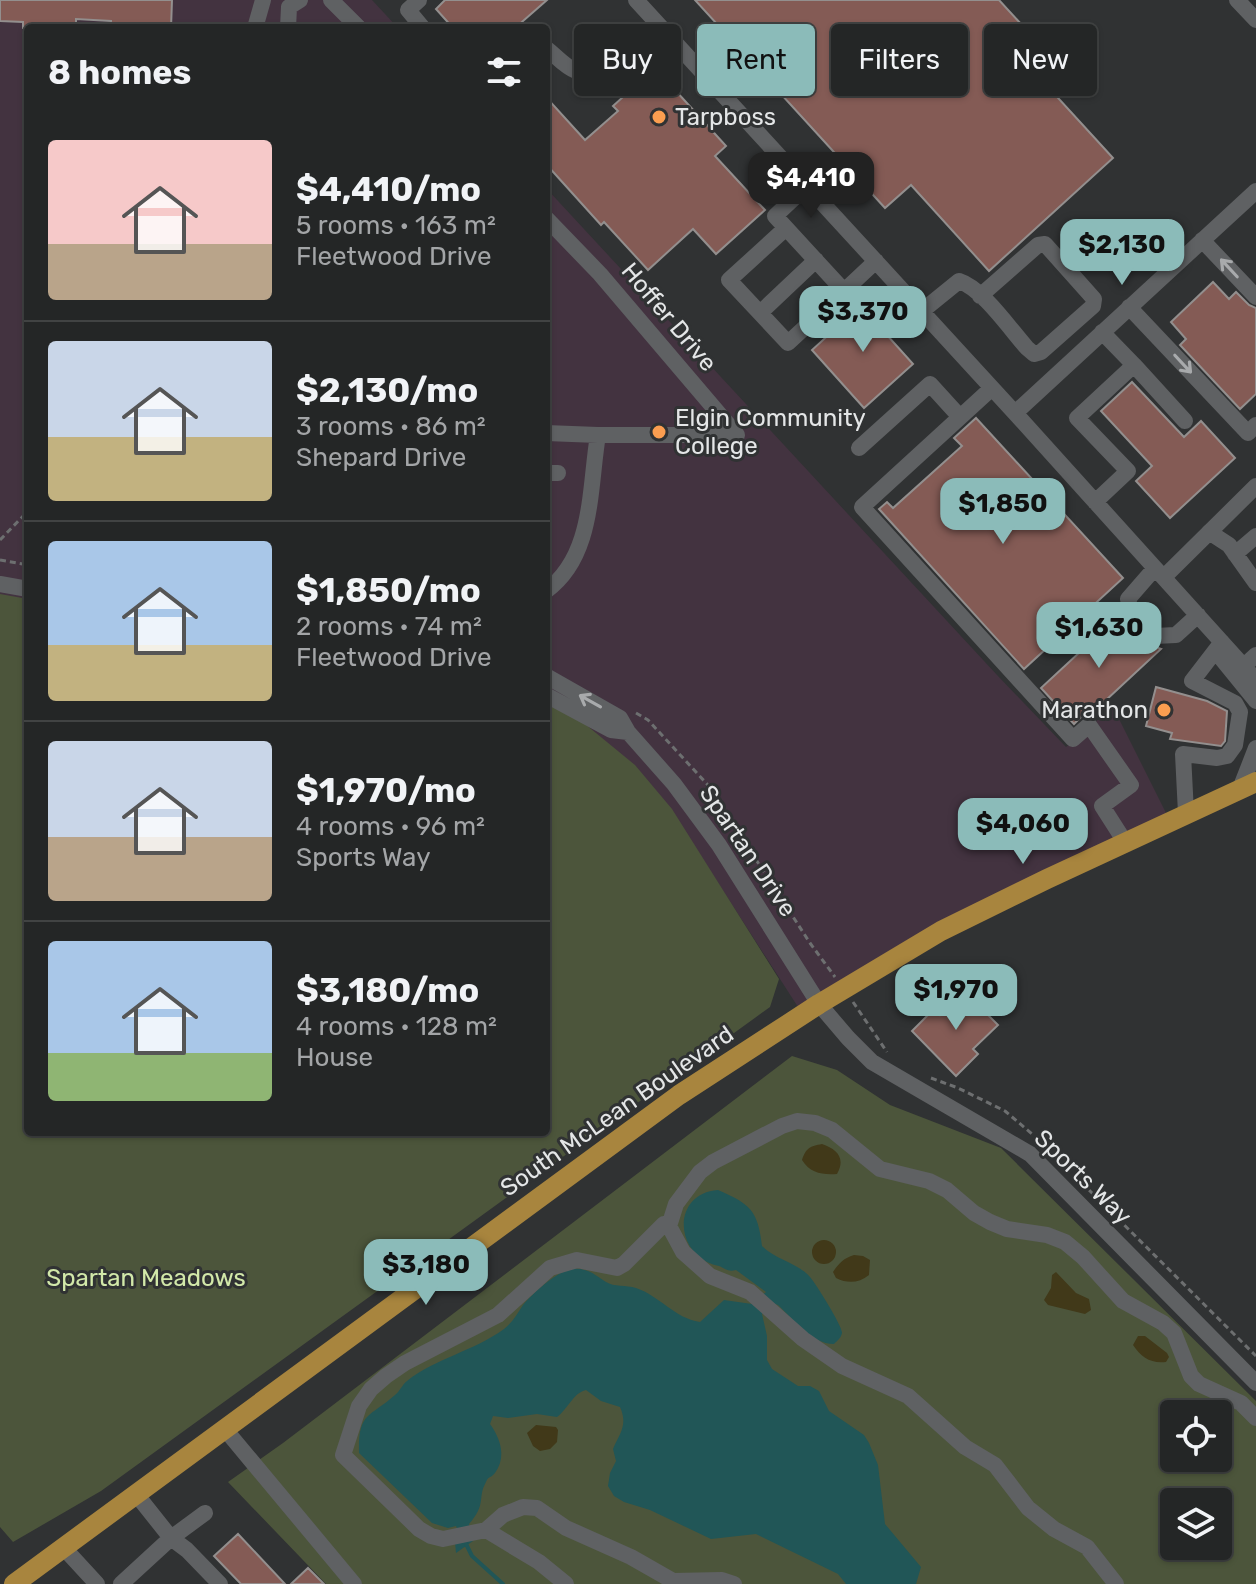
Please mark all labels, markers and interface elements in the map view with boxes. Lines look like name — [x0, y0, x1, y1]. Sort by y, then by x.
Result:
chip: Buy — [574, 24, 681, 96]
chip: Rent — [697, 24, 815, 96]
chip: Filters — [831, 24, 968, 96]
chip: New — [984, 24, 1097, 96]
icon: filters — [482, 50, 526, 94]
text: 8 homes — [48, 52, 191, 93]
place label: Tarpboss — [675, 103, 776, 131]
marker: Tarpboss — [650, 108, 668, 126]
pin: $4,410 — [746, 152, 876, 220]
text: $4,410 — [766, 162, 856, 193]
text: $4,410/mo — [296, 169, 481, 210]
icon: home — [112, 172, 208, 268]
text: 5 rooms · 163 m² — [296, 210, 496, 241]
pin: $2,130 — [1057, 219, 1187, 287]
text: $2,130 — [1078, 229, 1166, 260]
text: Fleetwood Drive — [296, 241, 491, 272]
street label: Hoffer Drive — [616, 257, 722, 377]
one-way arrow — [1221, 259, 1239, 279]
pin: $3,370 — [798, 286, 928, 354]
text: $3,370 — [817, 296, 909, 327]
one-way arrow — [1173, 354, 1192, 373]
text: $2,130/mo — [296, 370, 478, 411]
icon: home — [112, 373, 208, 469]
place label: Elgin Community College — [675, 404, 866, 460]
text: 3 rooms · 86 m² — [296, 411, 486, 442]
marker: Elgin Community College — [650, 423, 668, 441]
text: Shepard Drive — [296, 442, 466, 473]
pin: $1,850 — [938, 478, 1068, 546]
text: $1,850 — [958, 488, 1048, 519]
text: $1,850/mo — [296, 570, 481, 611]
icon: home — [112, 573, 208, 669]
pin: $1,630 — [1034, 602, 1164, 670]
text: 2 rooms · 74 m² — [296, 611, 482, 642]
text: $1,630 — [1054, 612, 1144, 643]
text: Fleetwood Drive — [296, 642, 491, 673]
one-way arrow — [579, 693, 602, 709]
place label: Marathon — [1041, 696, 1148, 724]
marker: Marathon — [1155, 701, 1173, 719]
text: $1,970/mo — [296, 770, 476, 811]
icon: home — [112, 773, 208, 869]
street label: Spartan Drive — [694, 780, 802, 922]
pin: $4,060 — [958, 798, 1088, 866]
text: $4,060 — [976, 808, 1070, 839]
text: 4 rooms · 96 m² — [296, 811, 485, 842]
text: Sports Way — [296, 842, 431, 873]
pin: $1,970 — [891, 964, 1021, 1032]
text: $3,180/mo — [296, 970, 479, 1011]
icon: home — [112, 973, 208, 1069]
text: $1,970 — [913, 974, 999, 1005]
text: 4 rooms · 128 m² — [296, 1011, 497, 1042]
street label: South McLean Boulevard — [495, 1020, 739, 1202]
text: House — [296, 1042, 373, 1073]
street label: Sports Way — [1029, 1124, 1137, 1230]
pin: $3,180 — [361, 1239, 491, 1307]
text: $3,180 — [382, 1249, 470, 1280]
park label: Spartan Meadows — [46, 1264, 246, 1292]
map controls — [1160, 1400, 1232, 1560]
button: locate — [1160, 1400, 1232, 1472]
button: layers — [1160, 1488, 1232, 1560]

